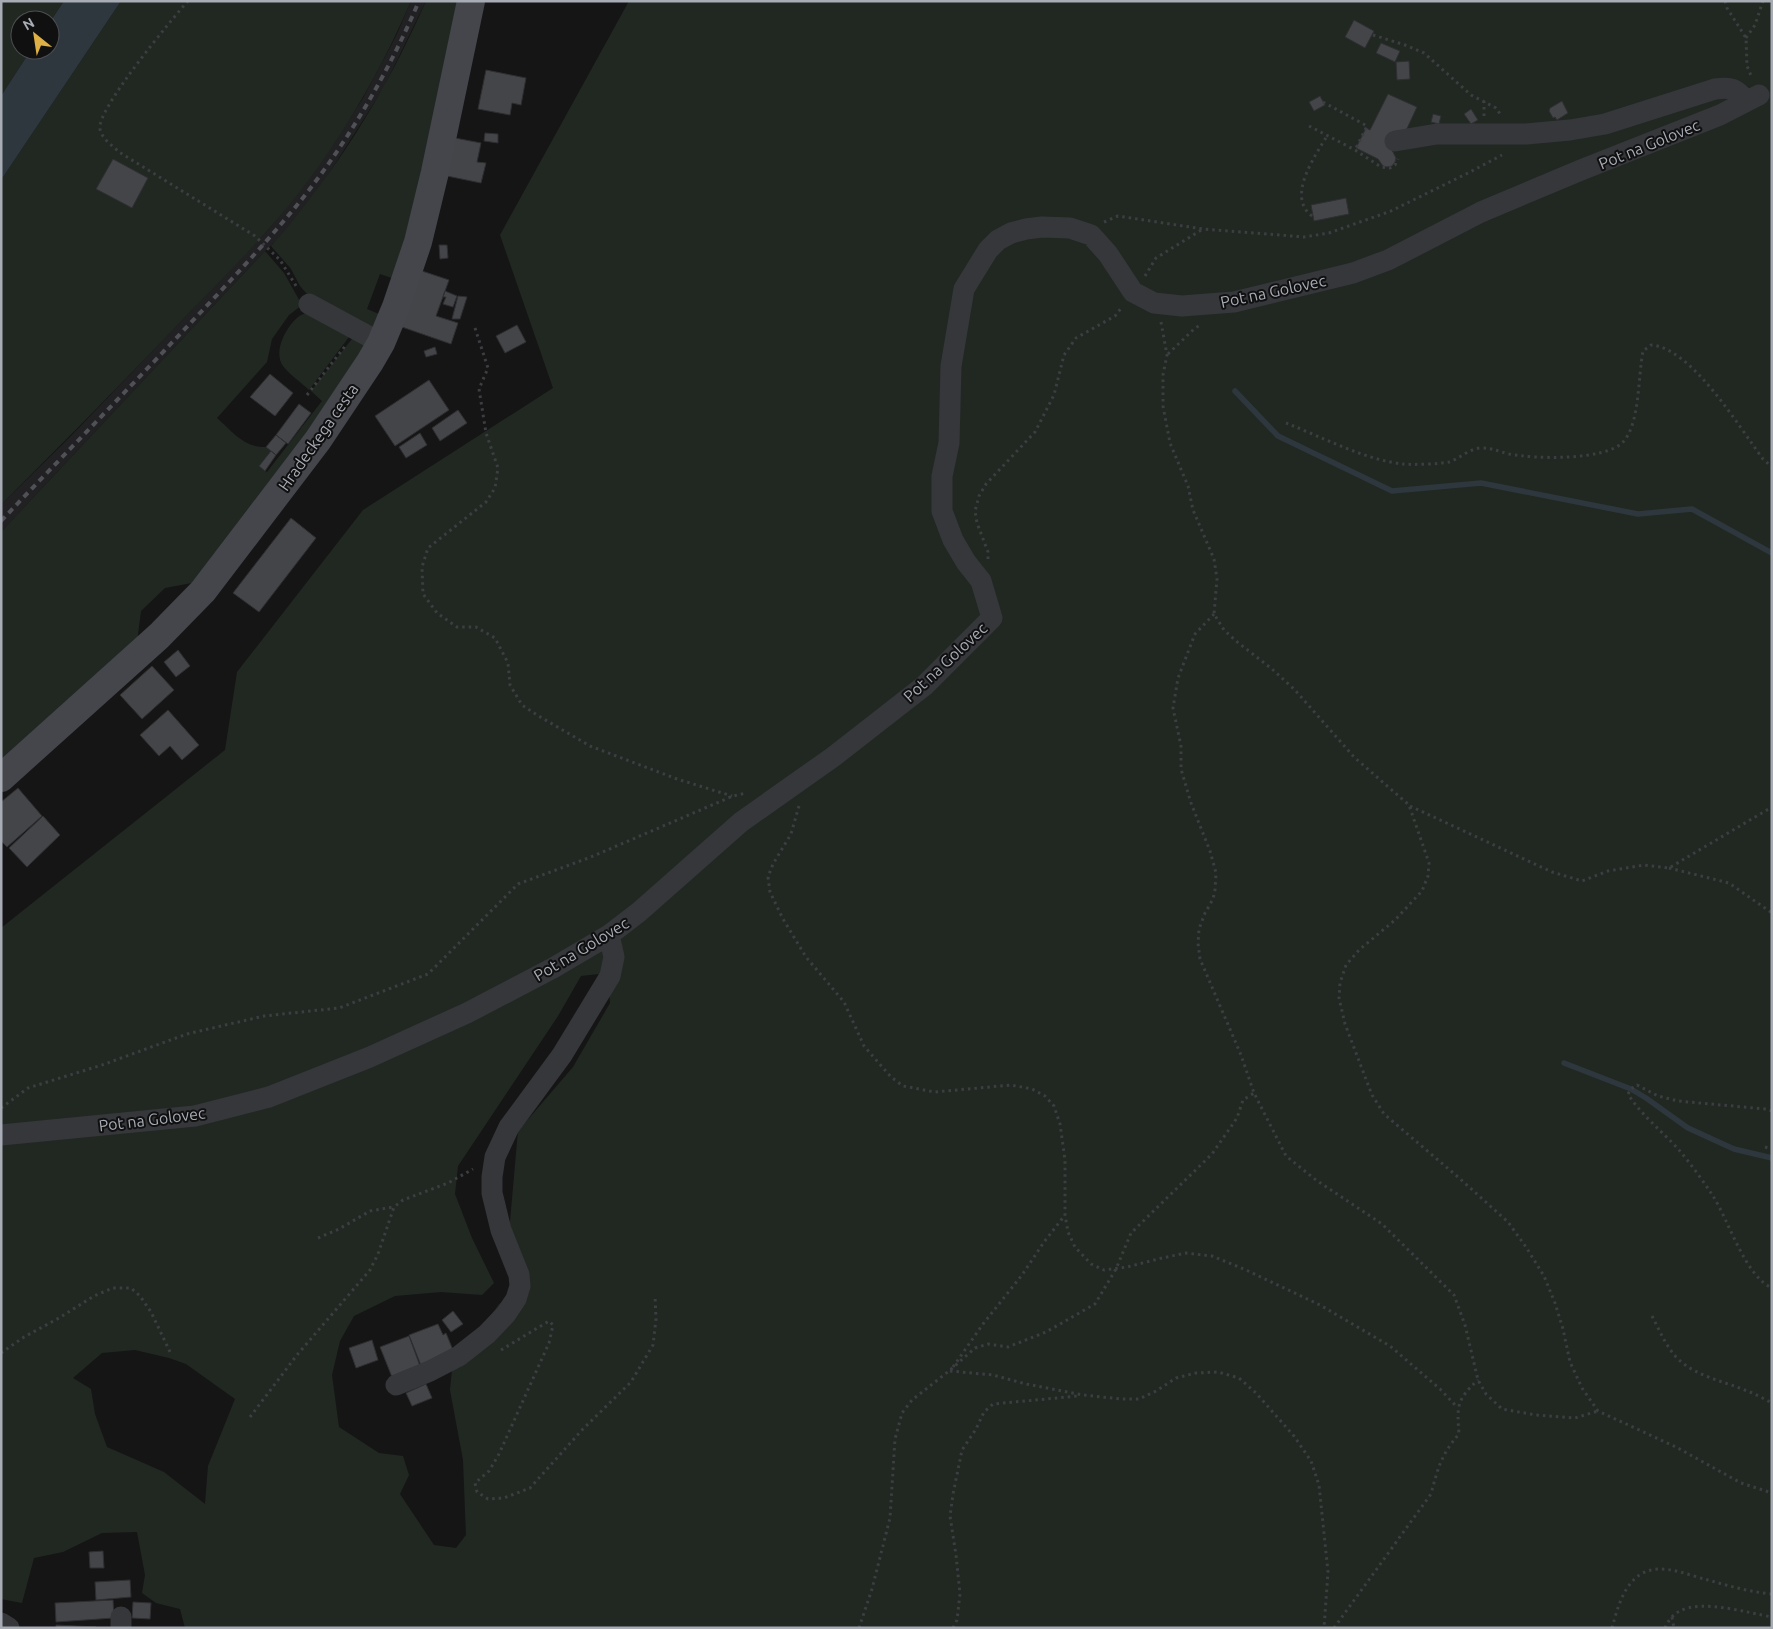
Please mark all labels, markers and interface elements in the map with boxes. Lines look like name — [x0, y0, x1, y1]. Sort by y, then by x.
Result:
north arrow — [10, 10, 60, 60]
text: N — [20, 14, 37, 33]
street label: Pot na Golovec — [1596, 115, 1703, 172]
street label: Pot na Golovec — [1219, 271, 1328, 311]
street label: Hradeckega cesta — [274, 380, 362, 494]
street label: Pot na Golovec — [900, 618, 991, 705]
street label: Pot na Golovec — [530, 913, 632, 984]
street label: Pot na Golovec — [98, 1103, 207, 1134]

